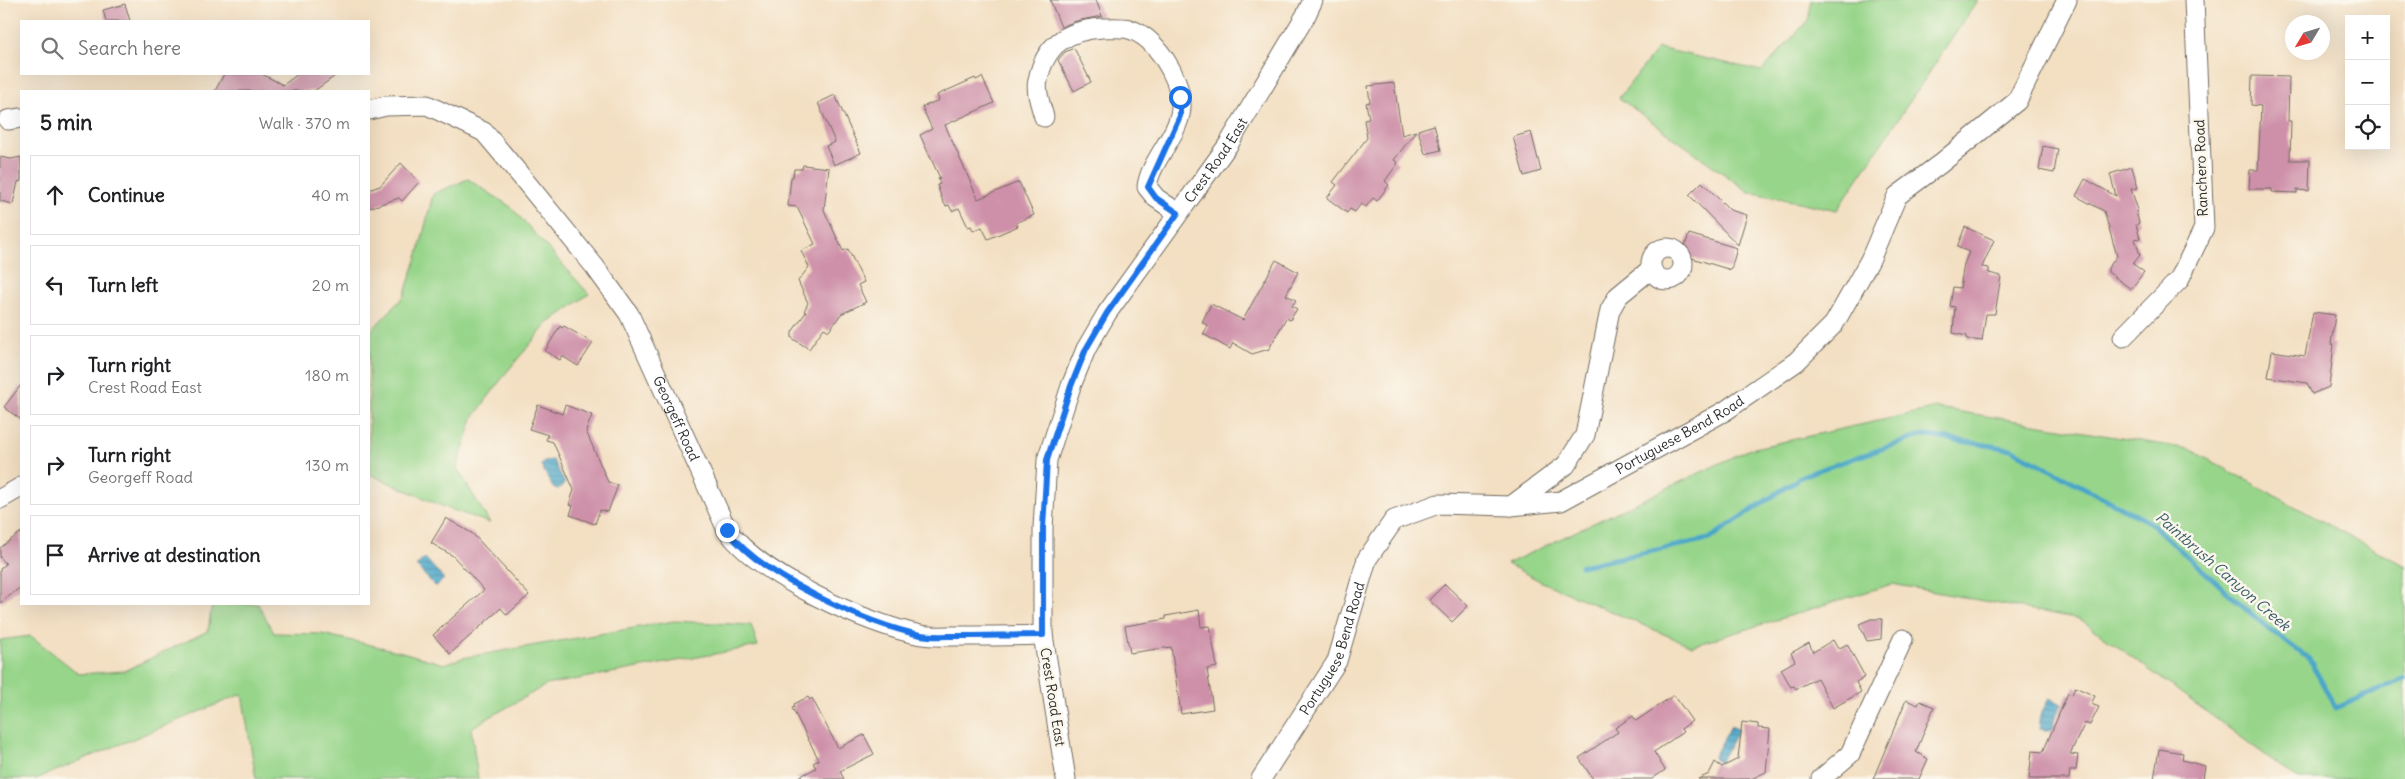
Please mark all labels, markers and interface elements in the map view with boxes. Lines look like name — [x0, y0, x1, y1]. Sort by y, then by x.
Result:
north arrow — [2285, 15, 2330, 60]
map controls — [2345, 15, 2390, 150]
button: + — [2345, 15, 2390, 60]
search box — [20, 20, 370, 75]
icon: search — [38, 34, 66, 62]
text: Search here — [78, 36, 181, 60]
button: − — [2345, 60, 2390, 105]
route start — [1169, 86, 1192, 109]
button: locate — [2345, 105, 2390, 150]
text: 5 min — [40, 109, 92, 136]
text: Walk · 370 m — [259, 113, 350, 133]
street label: Crest Road East — [1180, 114, 1252, 206]
street label: Ranchero Road — [2190, 119, 2212, 217]
icon: ahead — [41, 181, 69, 209]
text: Continue — [88, 183, 165, 207]
text: 40 m — [311, 185, 349, 205]
icon: left — [41, 271, 69, 299]
text: Turn left — [88, 273, 158, 297]
text: 20 m — [312, 275, 349, 295]
text: Turn right — [88, 353, 171, 377]
icon: right — [41, 361, 69, 389]
text: 180 m — [305, 365, 349, 385]
street label: Georgeff Road — [649, 373, 704, 464]
text: Crest Road East — [88, 377, 202, 397]
street label: Portuguese Bend Road — [1612, 392, 1747, 478]
text: Turn right — [88, 443, 171, 467]
icon: right — [41, 451, 69, 479]
text: 130 m — [305, 455, 349, 475]
text: Georgeff Road — [88, 467, 193, 487]
water label: Paintbrush Canyon Creek — [2152, 507, 2295, 635]
route end — [716, 519, 739, 542]
icon: arrive — [41, 541, 69, 569]
text: Arrive at destination — [88, 543, 261, 567]
street label: Portuguese Bend Road — [1296, 580, 1369, 719]
street label: Crest Road East — [1036, 646, 1070, 748]

